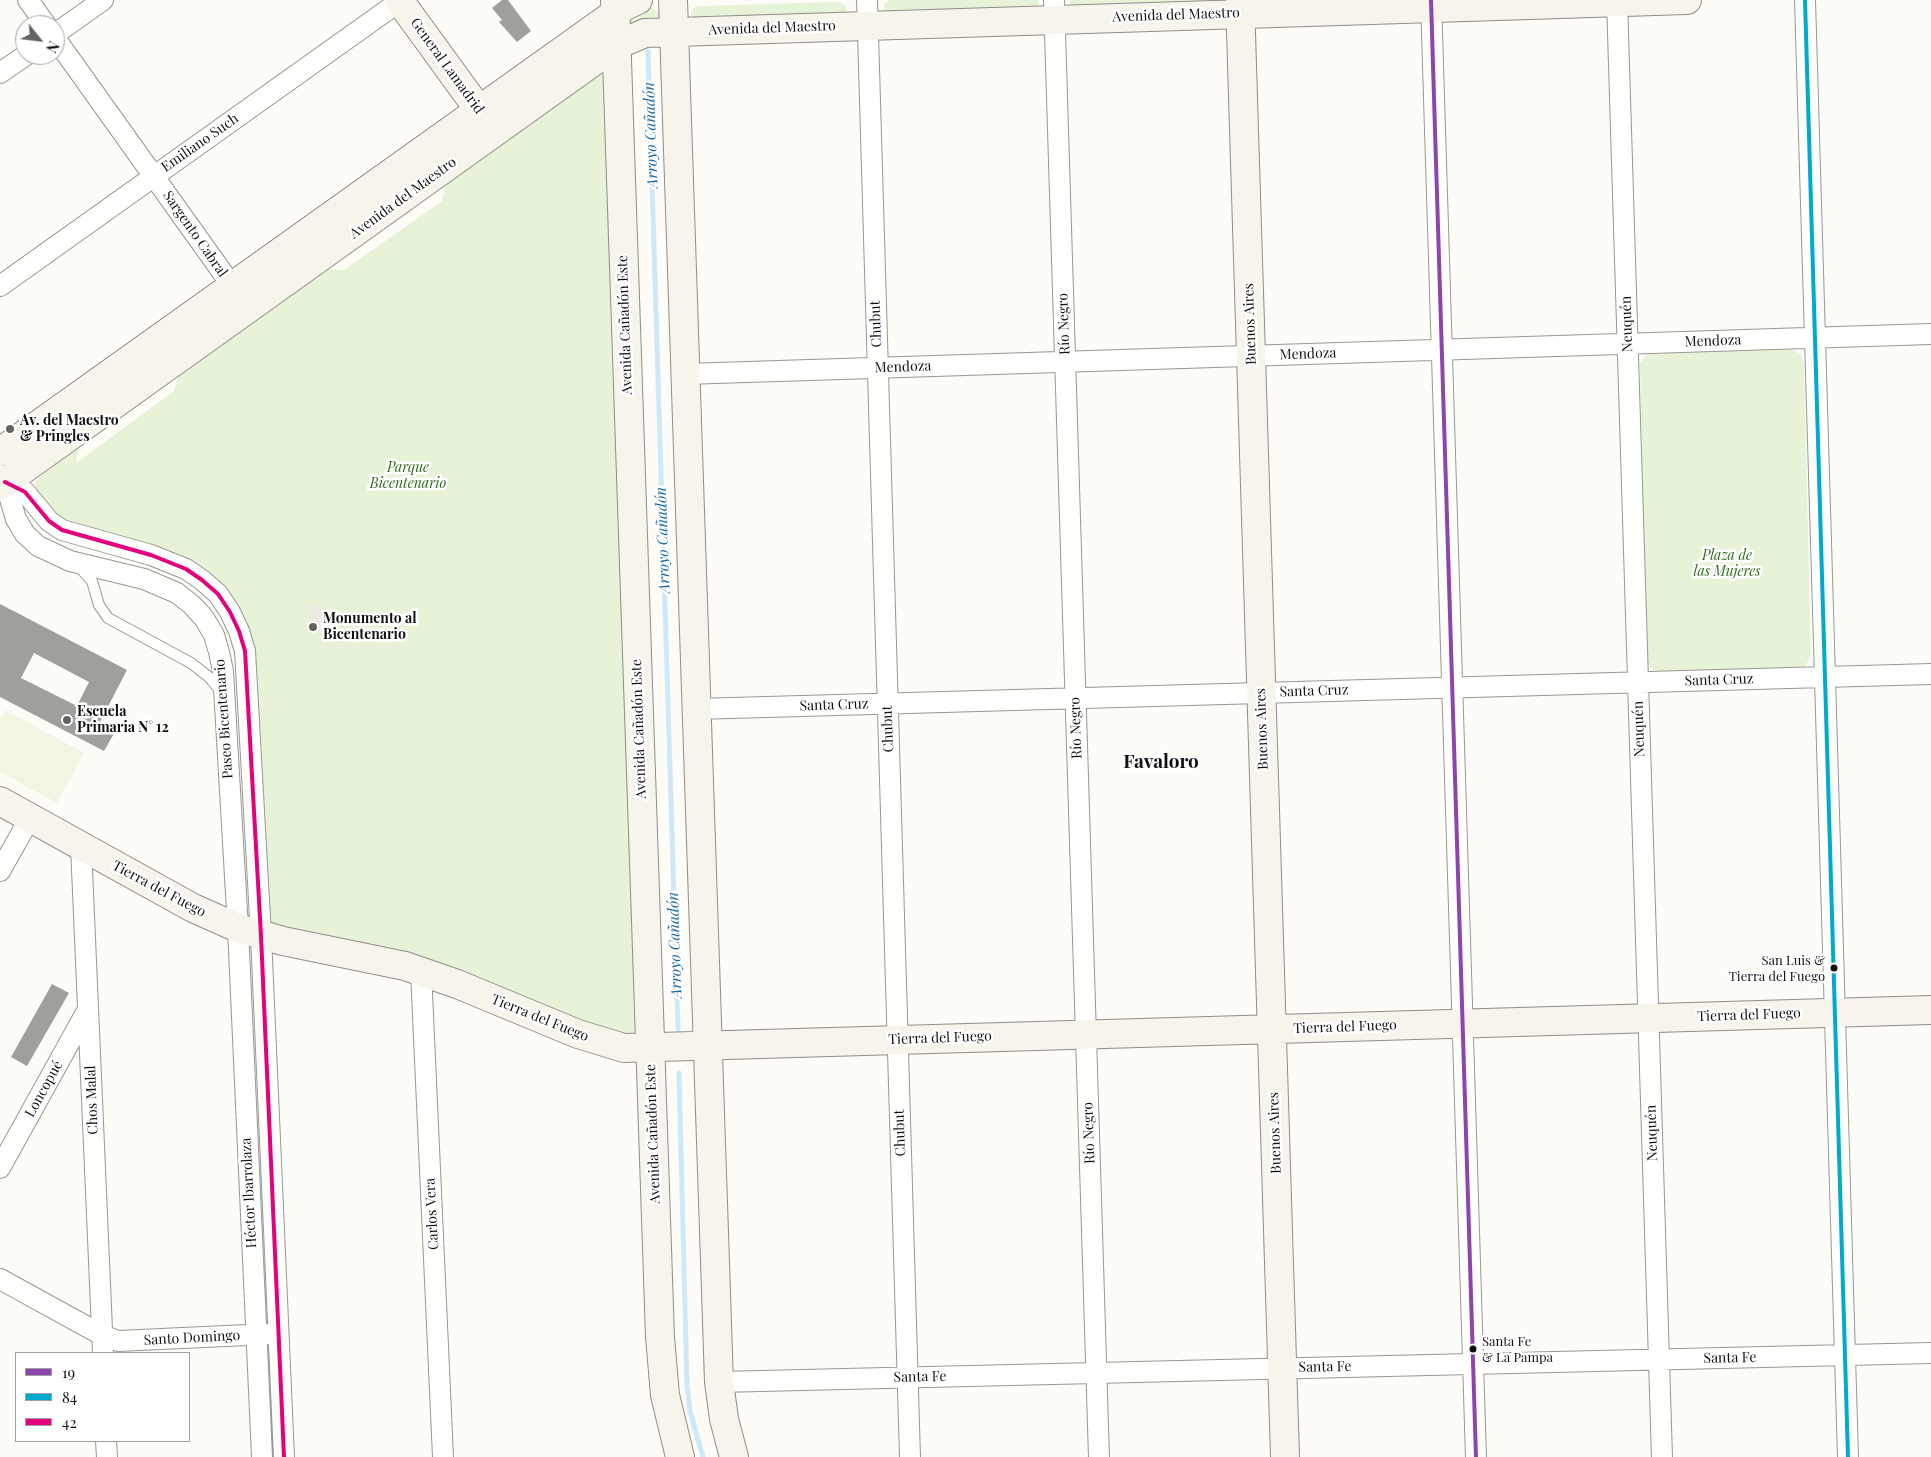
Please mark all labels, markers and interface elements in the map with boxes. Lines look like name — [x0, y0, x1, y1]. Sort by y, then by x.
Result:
street label: Avenida del Maestro — [1112, 4, 1240, 26]
north arrow — [15, 15, 65, 65]
street label: General Lamadrid — [407, 15, 487, 117]
street label: Avenida del Maestro — [708, 17, 836, 39]
text: N — [42, 38, 63, 56]
water label: Arroyo Cañadón — [640, 82, 662, 188]
street label: Emiliano Such — [158, 110, 242, 176]
street label: Avenida del Maestro — [347, 154, 459, 242]
street label: Sargento Cabral — [159, 188, 231, 280]
street label: Avenida Cañadón Este — [614, 255, 636, 395]
street label: Buenos Aires — [1240, 283, 1260, 365]
street label: Río Negro — [1055, 293, 1073, 355]
street label: Neuquén — [1618, 296, 1636, 352]
street label: Chubut — [867, 300, 885, 348]
street label: Mendoza — [1684, 332, 1742, 350]
street label: Mendoza — [1279, 345, 1337, 363]
street label: Mendoza — [874, 358, 932, 376]
place label: Av. del Maestro & Pringles — [20, 413, 119, 446]
marker: Av. del Maestro & Pringles — [4, 423, 16, 435]
park label: Parque Bicentenario — [370, 460, 446, 492]
water label: Arroyo Cañadón — [652, 487, 674, 593]
park label: Plaza de las Mujeres — [1694, 548, 1760, 580]
place label: Monumento al Bicentenario — [323, 611, 417, 644]
marker: Monumento al Bicentenario — [307, 621, 319, 633]
street label: Paseo Bicentenario — [211, 659, 237, 779]
street label: Avenida Cañadón Este — [628, 659, 650, 799]
street label: Santa Cruz — [1684, 670, 1754, 690]
street label: Santa Cruz — [1279, 681, 1349, 701]
street label: Buenos Aires — [1252, 688, 1272, 770]
street label: Santa Cruz — [799, 695, 869, 715]
street label: Río Negro — [1067, 697, 1085, 759]
street label: Neuquén — [1630, 701, 1648, 757]
place label: Escuela Primaria N° 12 — [77, 704, 169, 736]
street label: Chubut — [879, 705, 897, 753]
marker: Escuela Primaria N° 12 — [61, 714, 73, 726]
district label: Favaloro — [1123, 751, 1199, 773]
street label: Tierra del Fuego — [109, 857, 209, 921]
water label: Arroyo Cañadón — [664, 892, 686, 998]
place label: San Luis & Tierra del Fuego — [1729, 953, 1825, 984]
marker: San Luis & Tierra del Fuego — [1829, 963, 1839, 973]
street label: Tierra del Fuego — [489, 991, 591, 1045]
street label: Tierra del Fuego — [1697, 1005, 1801, 1025]
street label: Tierra del Fuego — [1293, 1017, 1397, 1037]
street label: Tierra del Fuego — [888, 1028, 992, 1048]
street label: Loncopué — [22, 1058, 66, 1120]
street label: Avenida Cañadón Este — [642, 1064, 664, 1204]
street label: Chos Malal — [82, 1065, 102, 1135]
street label: Buenos Aires — [1265, 1092, 1285, 1174]
street label: Río Negro — [1080, 1102, 1098, 1164]
street label: Neuquén — [1643, 1105, 1661, 1161]
street label: Chubut — [891, 1109, 909, 1157]
street label: Héctor Ibarrolaza — [238, 1137, 260, 1249]
street label: Carlos Vera — [422, 1178, 442, 1250]
street label: Santo Domingo — [143, 1327, 241, 1349]
place label: Santa Fe & La Pampa — [1482, 1334, 1553, 1365]
marker: Santa Fe & La Pampa — [1468, 1344, 1478, 1354]
street label: Santa Fe — [1703, 1349, 1757, 1367]
legend — [15, 1352, 190, 1442]
street label: Santa Fe — [1298, 1358, 1352, 1376]
text: 19 — [62, 1362, 75, 1382]
street label: Santa Fe — [893, 1368, 947, 1386]
text: 84 — [62, 1387, 77, 1407]
text: 42 — [62, 1412, 77, 1432]

